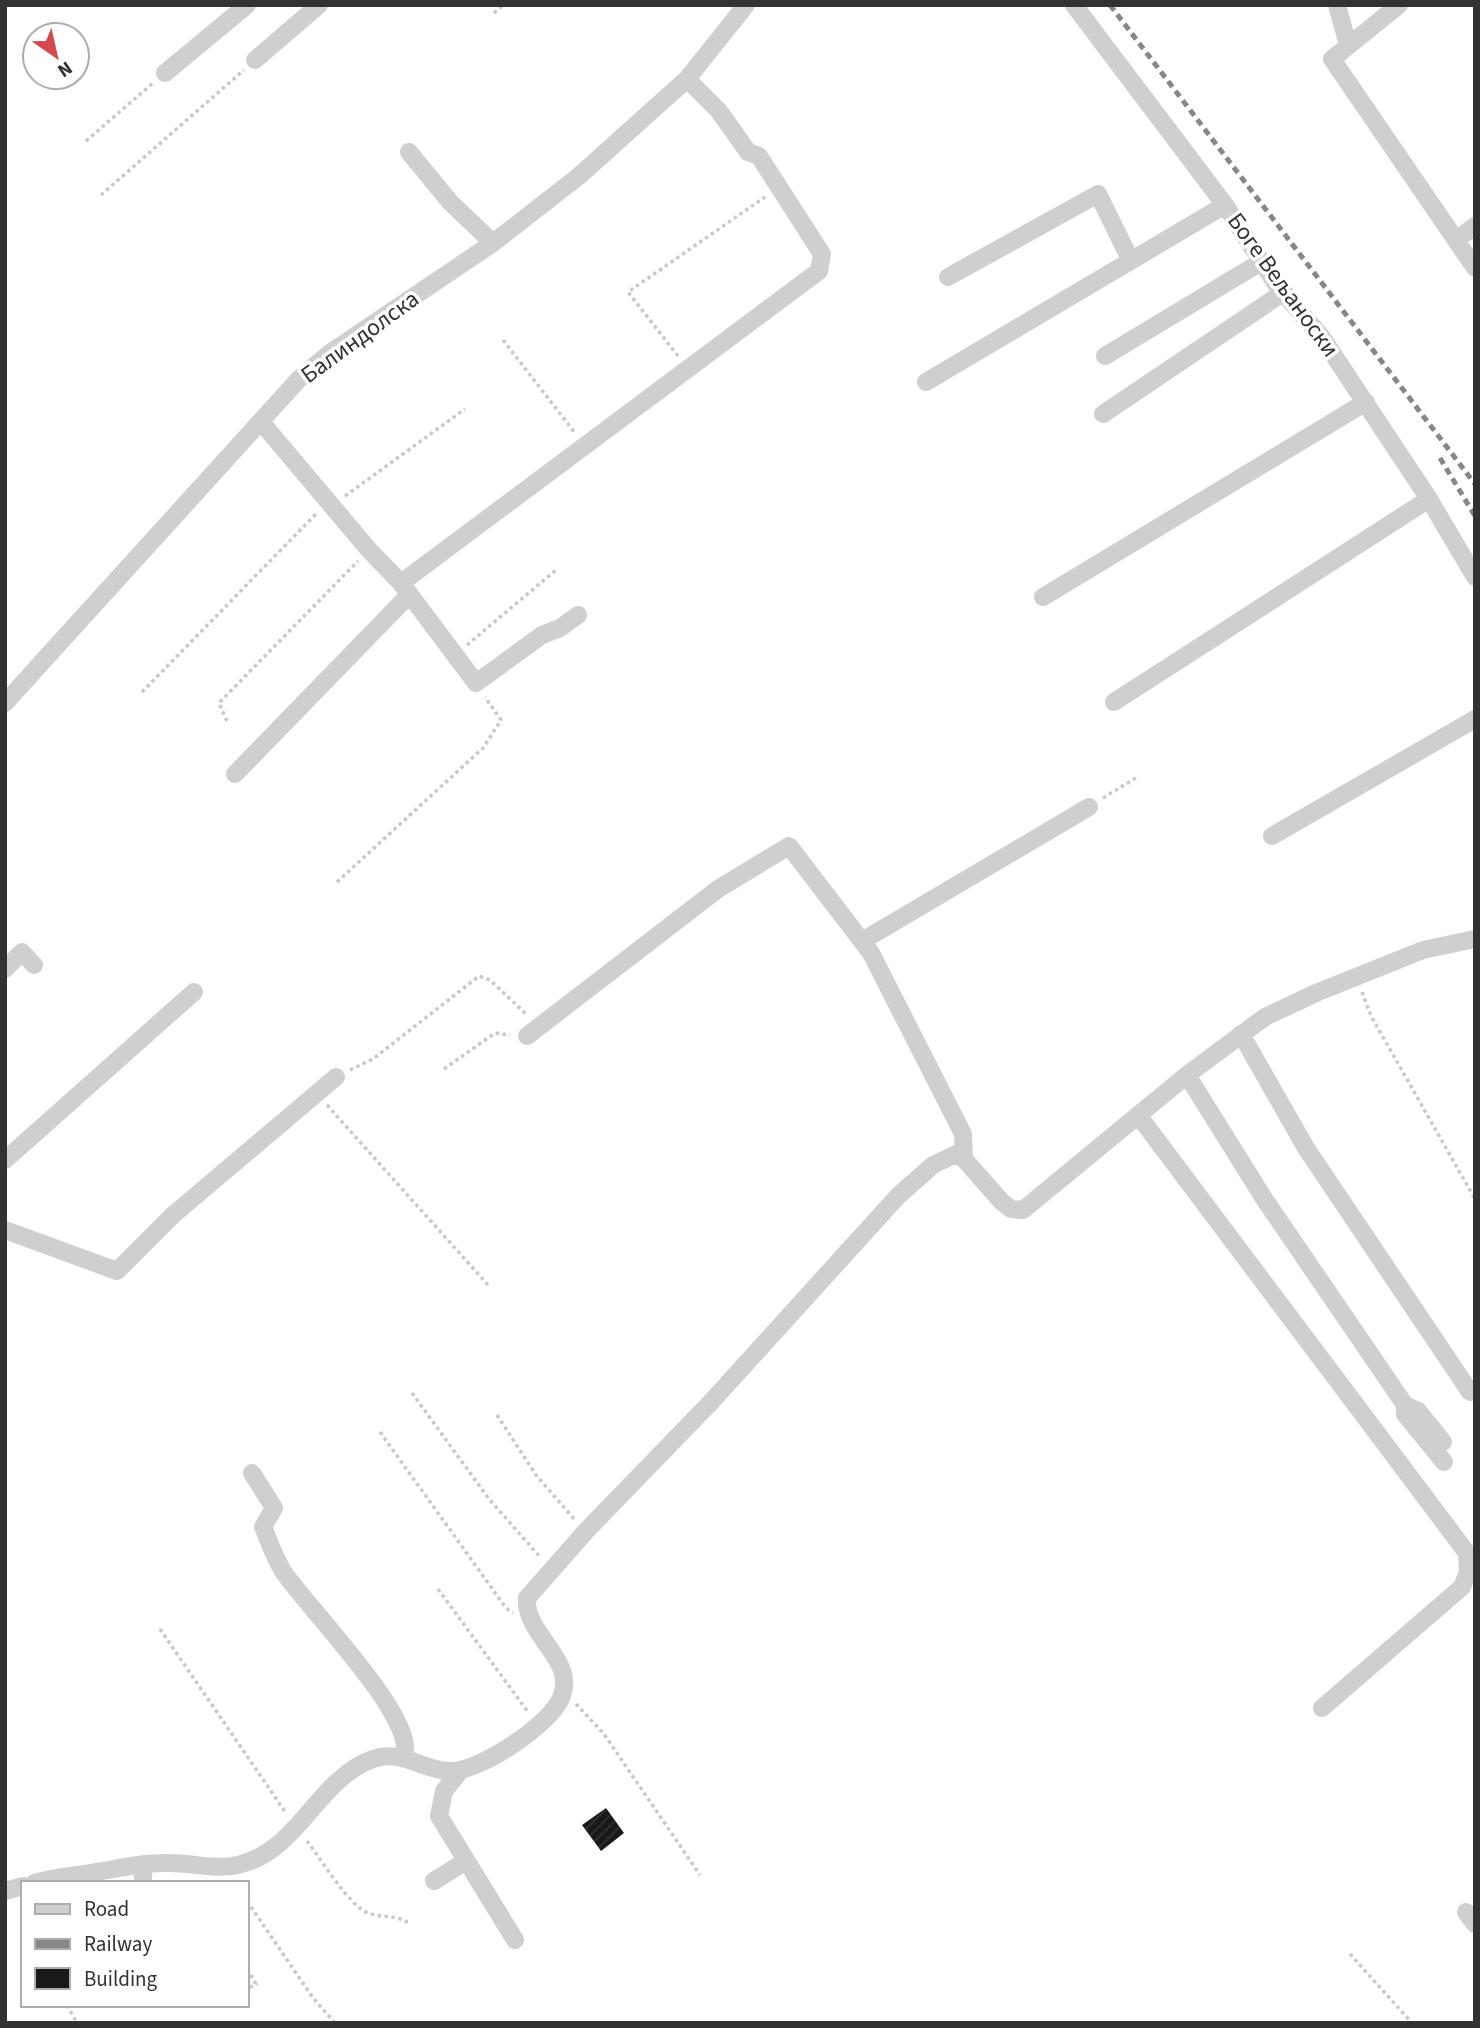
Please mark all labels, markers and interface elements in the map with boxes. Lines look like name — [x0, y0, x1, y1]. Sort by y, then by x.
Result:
north arrow — [21, 21, 91, 91]
text: N — [52, 54, 77, 84]
street label: Боге Вељаноски — [1219, 205, 1347, 365]
street label: Балиндолска — [293, 282, 427, 392]
legend — [21, 1881, 248, 2007]
text: Road — [84, 1894, 129, 1924]
text: Railway — [84, 1929, 152, 1959]
text: Building — [84, 1964, 158, 1994]

